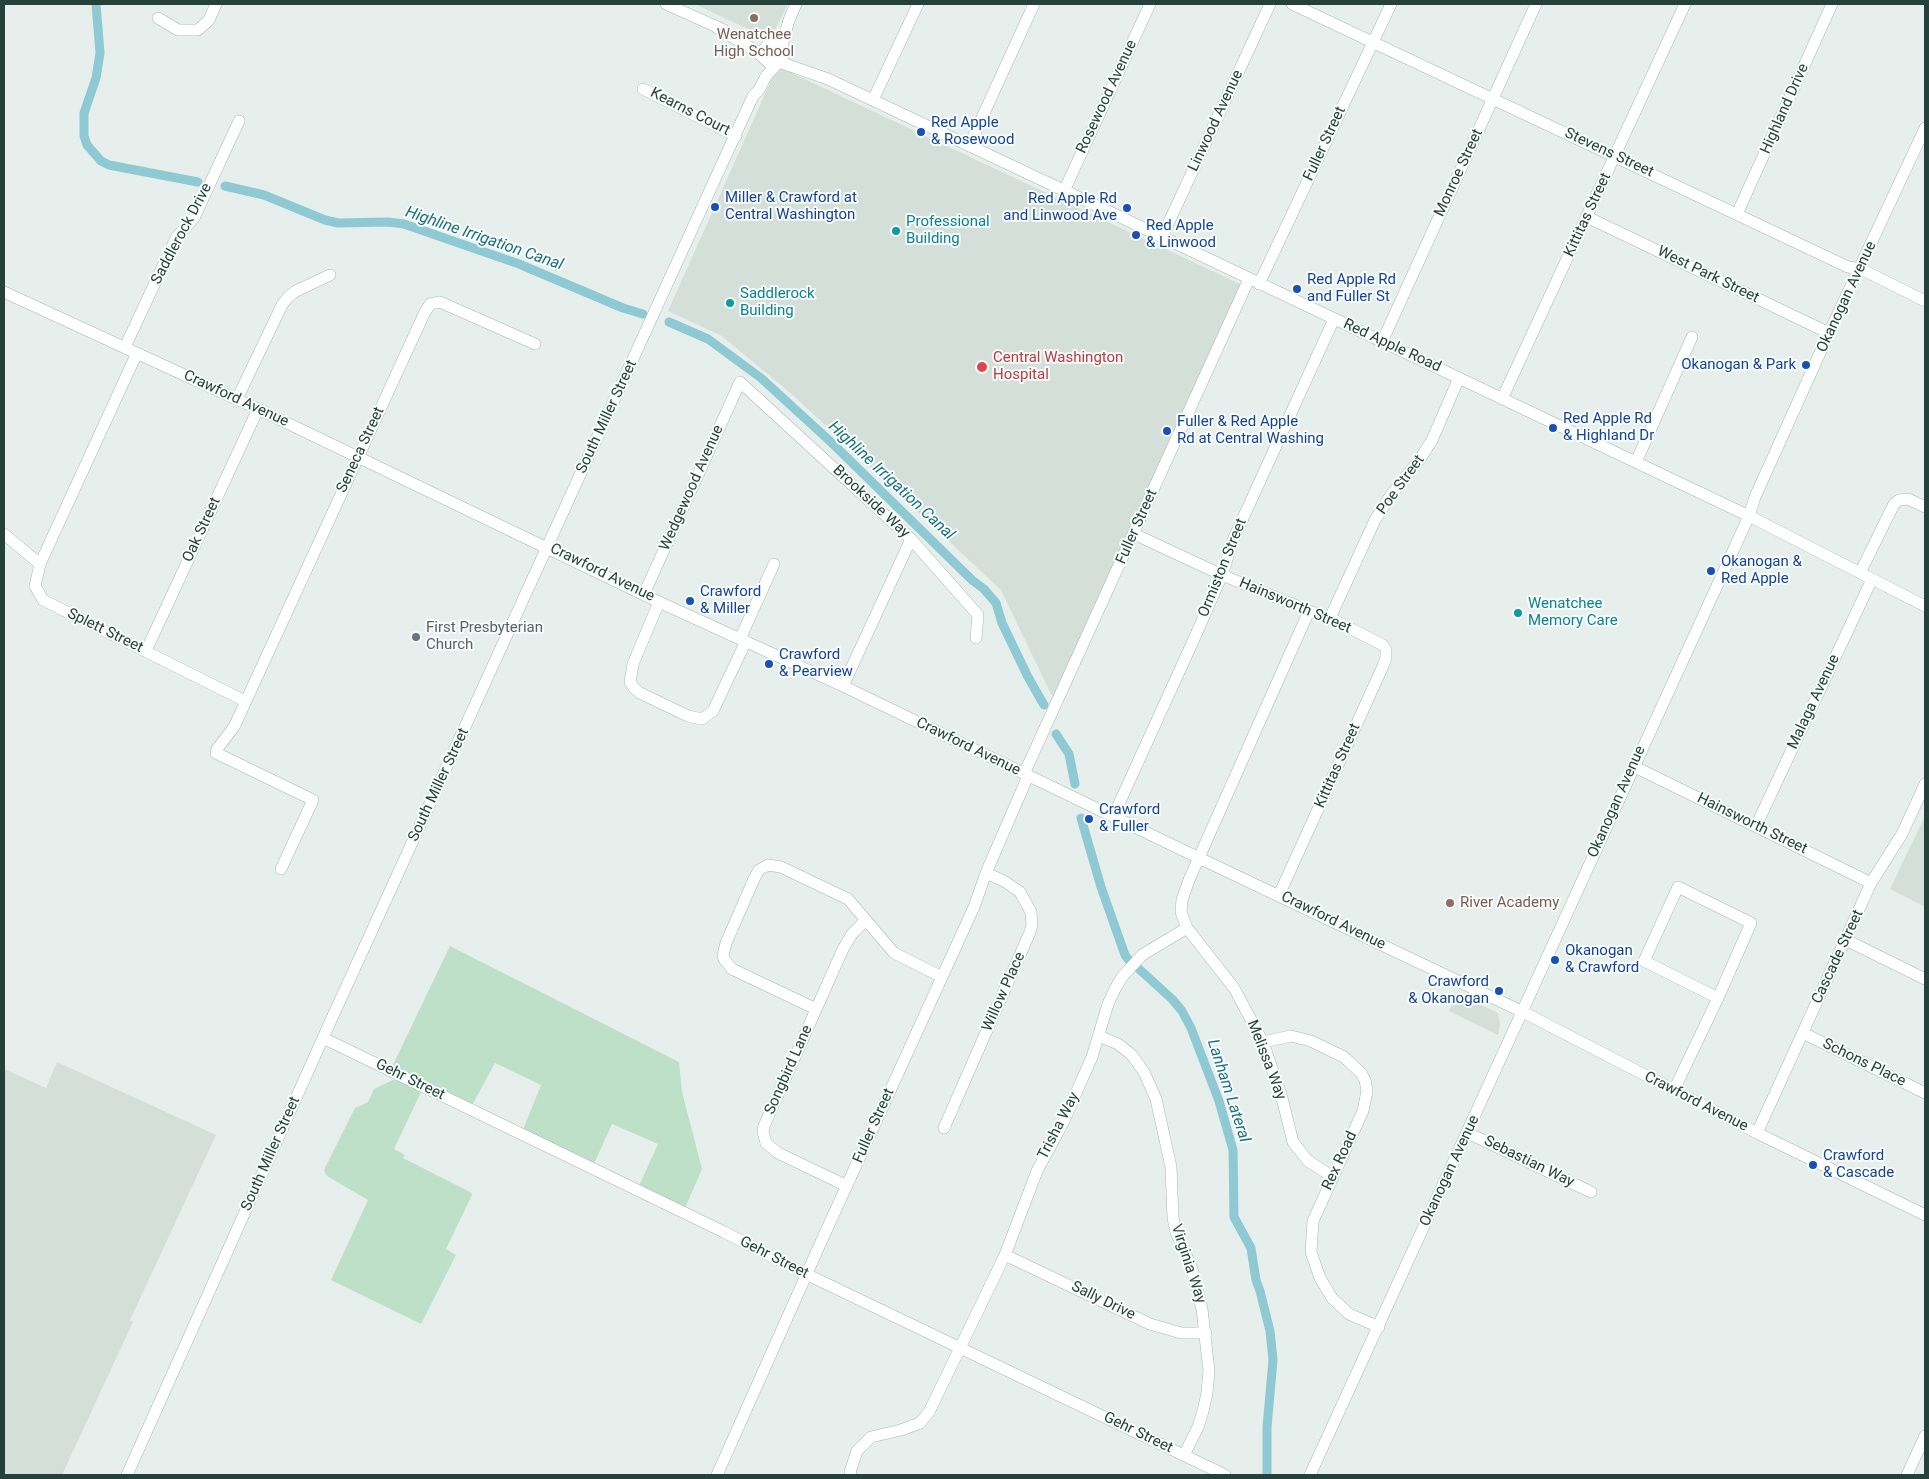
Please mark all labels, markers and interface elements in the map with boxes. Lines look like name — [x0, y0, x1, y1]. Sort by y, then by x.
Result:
marker: Wenatchee High School — [748, 12, 760, 24]
place label: Wenatchee High School — [714, 26, 794, 61]
street label: Rosewood Avenue — [1073, 37, 1141, 157]
street label: Highland Drive — [1757, 61, 1813, 157]
street label: Linwood Avenue — [1185, 68, 1247, 174]
street label: Kearns Court — [647, 84, 733, 140]
street label: Fuller Street — [1300, 104, 1350, 184]
place label: Red Apple & Rosewood — [931, 114, 1014, 149]
street label: Stevens Street — [1562, 125, 1656, 181]
marker: Red Apple & Rosewood — [915, 126, 927, 138]
street label: Monroe Street — [1431, 126, 1487, 220]
street label: Kittitas Street — [1561, 170, 1615, 260]
street label: Saddlerock Drive — [148, 180, 216, 288]
place label: Miller & Crawford at Central Washington — [725, 189, 857, 224]
place label: Red Apple Rd and Linwood Ave — [1003, 190, 1117, 225]
marker: Miller & Crawford at Central Washington — [709, 201, 721, 213]
marker: Red Apple Rd and Linwood Ave — [1121, 202, 1133, 214]
water label: Highline Irrigation Canal — [403, 203, 565, 275]
place label: Professional Building — [906, 213, 990, 248]
place label: Red Apple & Linwood — [1146, 217, 1216, 252]
marker: Professional Building — [890, 225, 902, 237]
marker: Red Apple & Linwood — [1130, 229, 1142, 241]
street label: Okanogan Avenue — [1813, 239, 1881, 355]
street label: West Park Street — [1654, 243, 1762, 307]
place label: Red Apple Rd and Fuller St — [1307, 271, 1396, 306]
marker: Red Apple Rd and Fuller St — [1291, 283, 1303, 295]
place label: Saddlerock Building — [740, 285, 815, 320]
marker: Saddlerock Building — [724, 297, 736, 309]
street label: Red Apple Road — [1340, 315, 1444, 377]
place label: Central Washington Hospital — [993, 349, 1123, 384]
place label: Okanogan & Park — [1681, 356, 1796, 374]
street label: South Miller Street — [573, 357, 641, 477]
marker: Okanogan & Park — [1800, 359, 1812, 371]
marker: Central Washington Hospital — [975, 360, 989, 374]
street label: Crawford Avenue — [181, 367, 291, 431]
street label: Seneca Street — [333, 404, 389, 496]
place label: Red Apple Rd & Highland Dr — [1563, 410, 1654, 445]
place label: Fuller & Red Apple Rd at Central Washing — [1177, 413, 1324, 448]
water label: Highline Irrigation Canal — [824, 418, 958, 544]
street label: Wedgewood Avenue — [656, 422, 728, 554]
marker: Red Apple Rd & Highland Dr — [1547, 422, 1559, 434]
marker: Fuller & Red Apple Rd at Central Washing — [1161, 425, 1173, 437]
street label: Poe Street — [1373, 452, 1429, 518]
street label: Brookside Way — [829, 462, 913, 542]
street label: Fuller Street — [1113, 487, 1161, 567]
street label: Oak Street — [179, 495, 225, 565]
street label: Ormiston Street — [1195, 516, 1251, 620]
street label: Crawford Avenue — [547, 540, 657, 606]
place label: Okanogan & Red Apple — [1721, 553, 1802, 588]
marker: Okanogan & Red Apple — [1705, 565, 1717, 577]
street label: Hainsworth Street — [1236, 574, 1354, 638]
place label: Crawford & Miller — [700, 583, 761, 618]
marker: Crawford & Miller — [684, 595, 696, 607]
place label: Wenatchee Memory Care — [1528, 595, 1618, 630]
street label: Splett Street — [64, 605, 146, 657]
marker: Wenatchee Memory Care — [1512, 607, 1524, 619]
place label: First Presbyterian Church — [426, 619, 543, 654]
marker: First Presbyterian Church — [410, 631, 422, 643]
place label: Crawford & Pearview — [779, 646, 853, 681]
street label: Malaga Avenue — [1784, 652, 1844, 752]
marker: Crawford & Pearview — [763, 658, 775, 670]
street label: Crawford Avenue — [913, 714, 1023, 780]
street label: Kittitas Street — [1311, 721, 1365, 811]
street label: South Miller Street — [405, 725, 473, 845]
street label: Okanogan Avenue — [1584, 743, 1650, 861]
street label: Hainsworth Street — [1694, 790, 1810, 858]
place label: Crawford & Fuller — [1099, 801, 1160, 836]
marker: Crawford & Fuller — [1083, 813, 1095, 825]
street label: Crawford Avenue — [1278, 888, 1388, 954]
place label: River Academy — [1460, 894, 1559, 912]
marker: River Academy — [1444, 897, 1456, 909]
street label: Cascade Street — [1808, 907, 1868, 1007]
place label: Okanogan & Crawford — [1565, 942, 1639, 977]
street label: Willow Place — [979, 950, 1029, 1034]
marker: Okanogan & Crawford — [1549, 954, 1561, 966]
place label: Crawford & Okanogan — [1408, 973, 1489, 1008]
marker: Crawford & Okanogan — [1493, 985, 1505, 997]
street label: Melissa Way — [1243, 1018, 1289, 1102]
street label: Songbird Lane — [761, 1023, 817, 1117]
street label: Schons Place — [1819, 1035, 1909, 1091]
water label: Lanham Lateral — [1202, 1037, 1254, 1145]
street label: Gehr Street — [372, 1056, 448, 1104]
street label: Crawford Avenue — [1641, 1068, 1751, 1136]
street label: Fuller Street — [850, 1086, 898, 1166]
street label: Trisha Way — [1034, 1089, 1084, 1163]
street label: South Miller Street — [238, 1094, 304, 1214]
street label: Okanogan Avenue — [1416, 1113, 1484, 1229]
street label: Rex Road — [1319, 1129, 1361, 1193]
street label: Sebastian Way — [1481, 1132, 1577, 1192]
place label: Crawford & Cascade — [1823, 1147, 1894, 1182]
marker: Crawford & Cascade — [1807, 1159, 1819, 1171]
street label: Virginia Way — [1167, 1222, 1209, 1306]
street label: Gehr Street — [737, 1233, 811, 1283]
street label: Sally Drive — [1068, 1278, 1138, 1324]
street label: Gehr Street — [1100, 1409, 1176, 1457]

